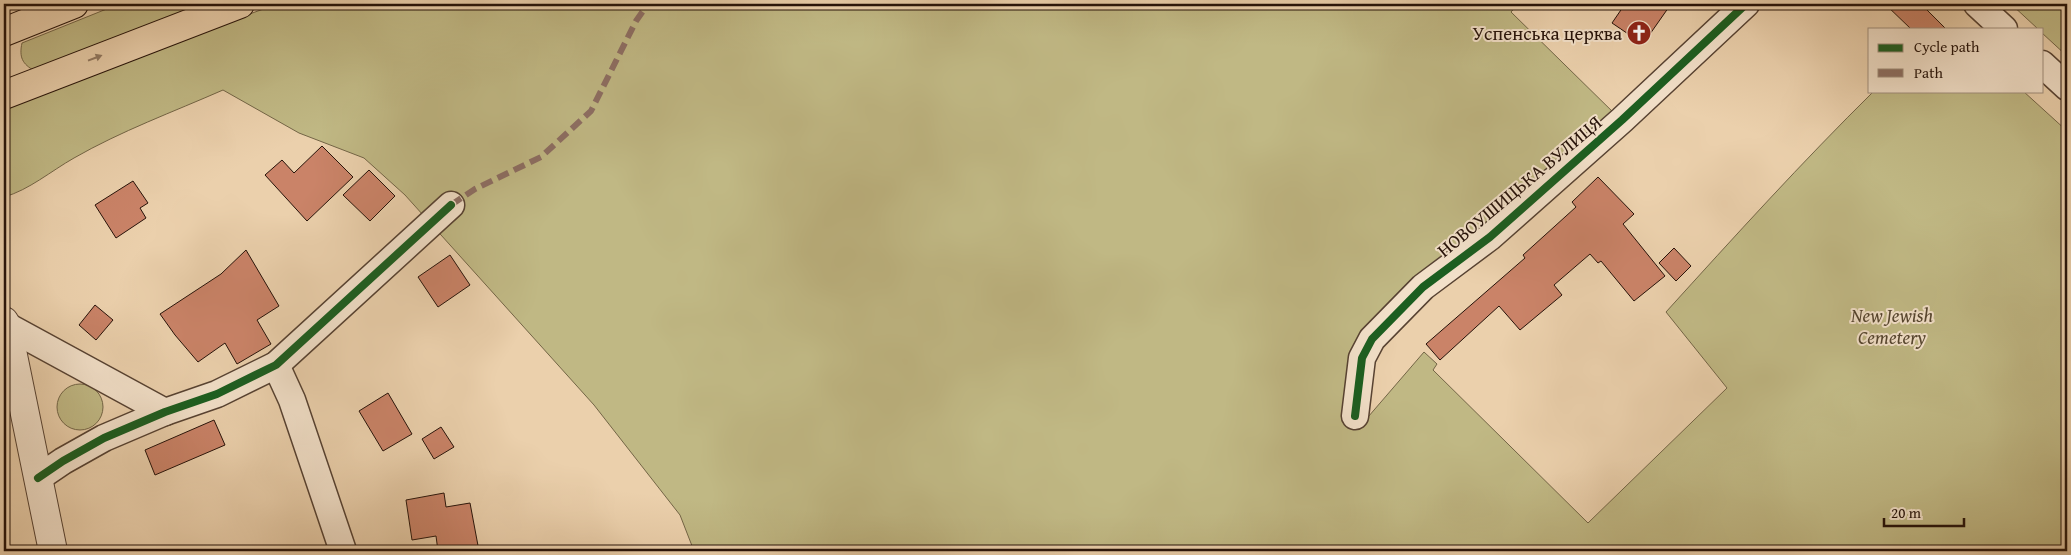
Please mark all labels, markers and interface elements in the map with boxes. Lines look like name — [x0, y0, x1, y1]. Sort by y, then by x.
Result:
place label: Успенська церква — [1473, 19, 1622, 47]
church icon: Успенська церква — [1626, 20, 1652, 46]
legend — [1868, 28, 2044, 92]
text: Cycle path — [1914, 36, 1980, 57]
one-way arrow — [88, 54, 102, 62]
text: Path — [1914, 62, 1943, 83]
street label: НОВОУШИЦЬКА ВУЛИЦЯ — [1430, 109, 1608, 263]
park label: New Jewish Cemetery — [1850, 301, 1933, 351]
scale bar — [1884, 495, 1964, 527]
text: 20 m — [1891, 502, 1922, 523]

